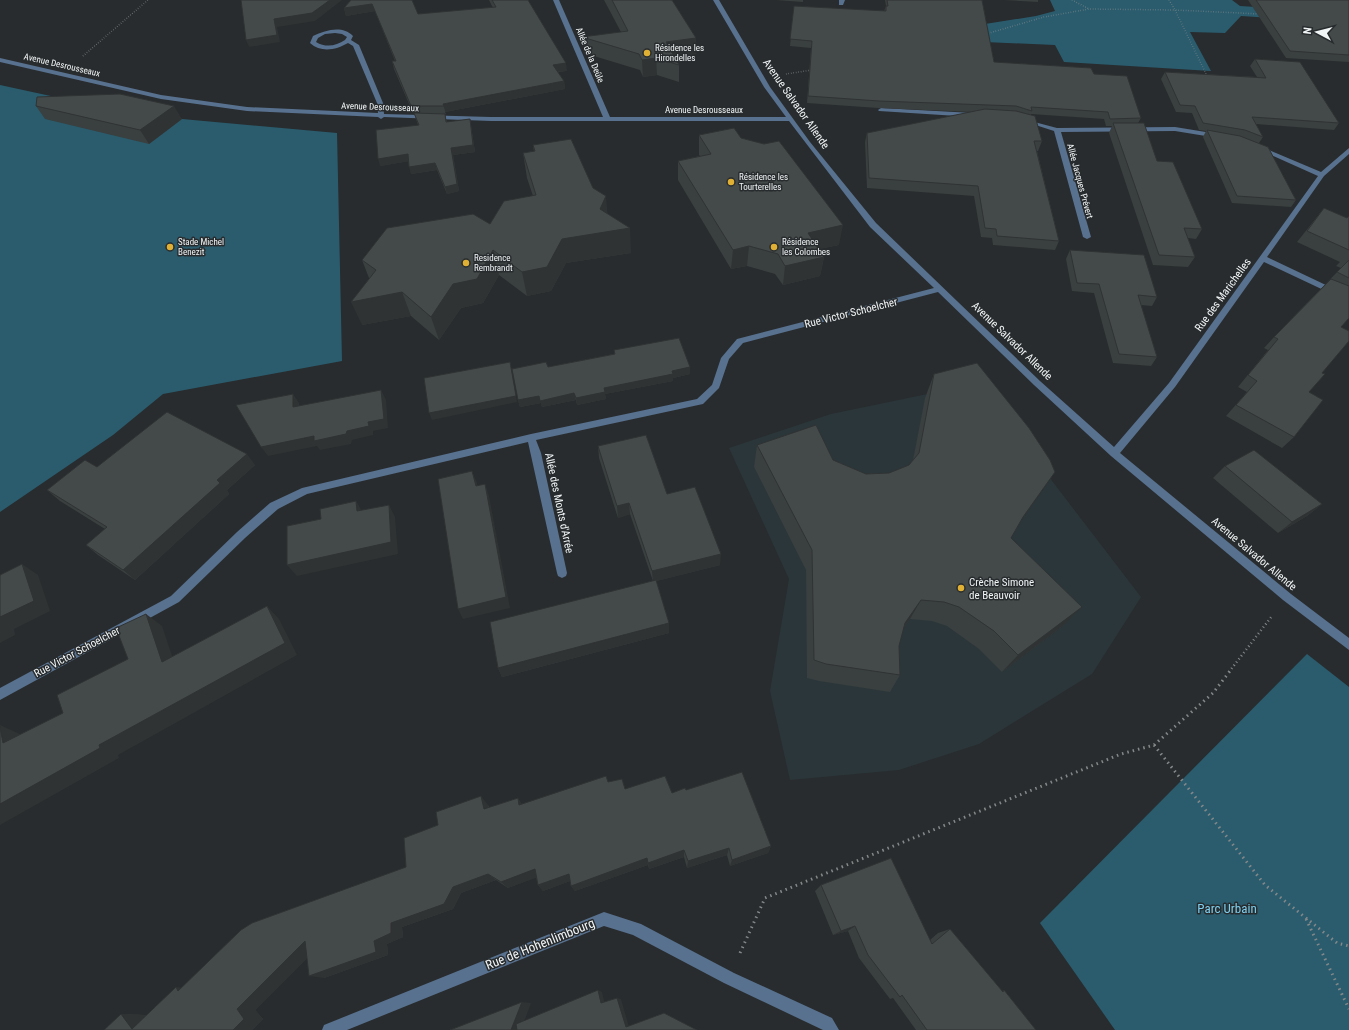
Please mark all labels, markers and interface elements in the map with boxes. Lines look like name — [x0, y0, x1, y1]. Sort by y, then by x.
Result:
north arrow — [1297, 12, 1337, 52]
street label: Allée de la Deûle — [574, 26, 606, 84]
text: N — [1301, 26, 1314, 35]
place label: Résidence les Hirondelles — [655, 43, 704, 63]
marker: Résidence les Hirondelles — [642, 48, 652, 58]
street label: Avenue Desrousseaux — [23, 51, 101, 79]
street label: Avenue Salvador Allende — [760, 56, 832, 152]
street label: Avenue Desrousseaux — [341, 101, 419, 113]
street label: Avenue Desrousseaux — [665, 105, 743, 115]
street label: Allée Jacques Prévert — [1065, 142, 1095, 220]
place label: Résidence les Tourterelles — [739, 172, 788, 192]
marker: Résidence les Tourterelles — [726, 177, 736, 187]
place label: Stade Michel Benezit — [178, 237, 224, 257]
place label: Résidence les Colombes — [782, 237, 830, 257]
marker: Stade Michel Benezit — [165, 242, 175, 252]
marker: Résidence les Colombes — [769, 242, 779, 252]
place label: Residence Rembrandt — [474, 253, 513, 273]
street label: Rue des Marichelles — [1192, 256, 1254, 334]
marker: Residence Rembrandt — [461, 258, 471, 268]
street label: Rue Victor Schoelcher — [803, 295, 899, 331]
street label: Avenue Salvador Allende — [969, 299, 1055, 383]
street label: Allée des Monts d'Arrée — [542, 452, 576, 554]
street label: Avenue Salvador Allende — [1209, 515, 1299, 593]
place label: Crèche Simone de Beauvoir — [969, 576, 1034, 602]
marker: Crèche Simone de Beauvoir — [956, 583, 966, 593]
street label: Rue Victor Schoelcher — [32, 624, 123, 680]
park label: Parc Urbain — [1197, 901, 1257, 916]
street label: Rue de Hohenlimbourg — [483, 915, 597, 973]

